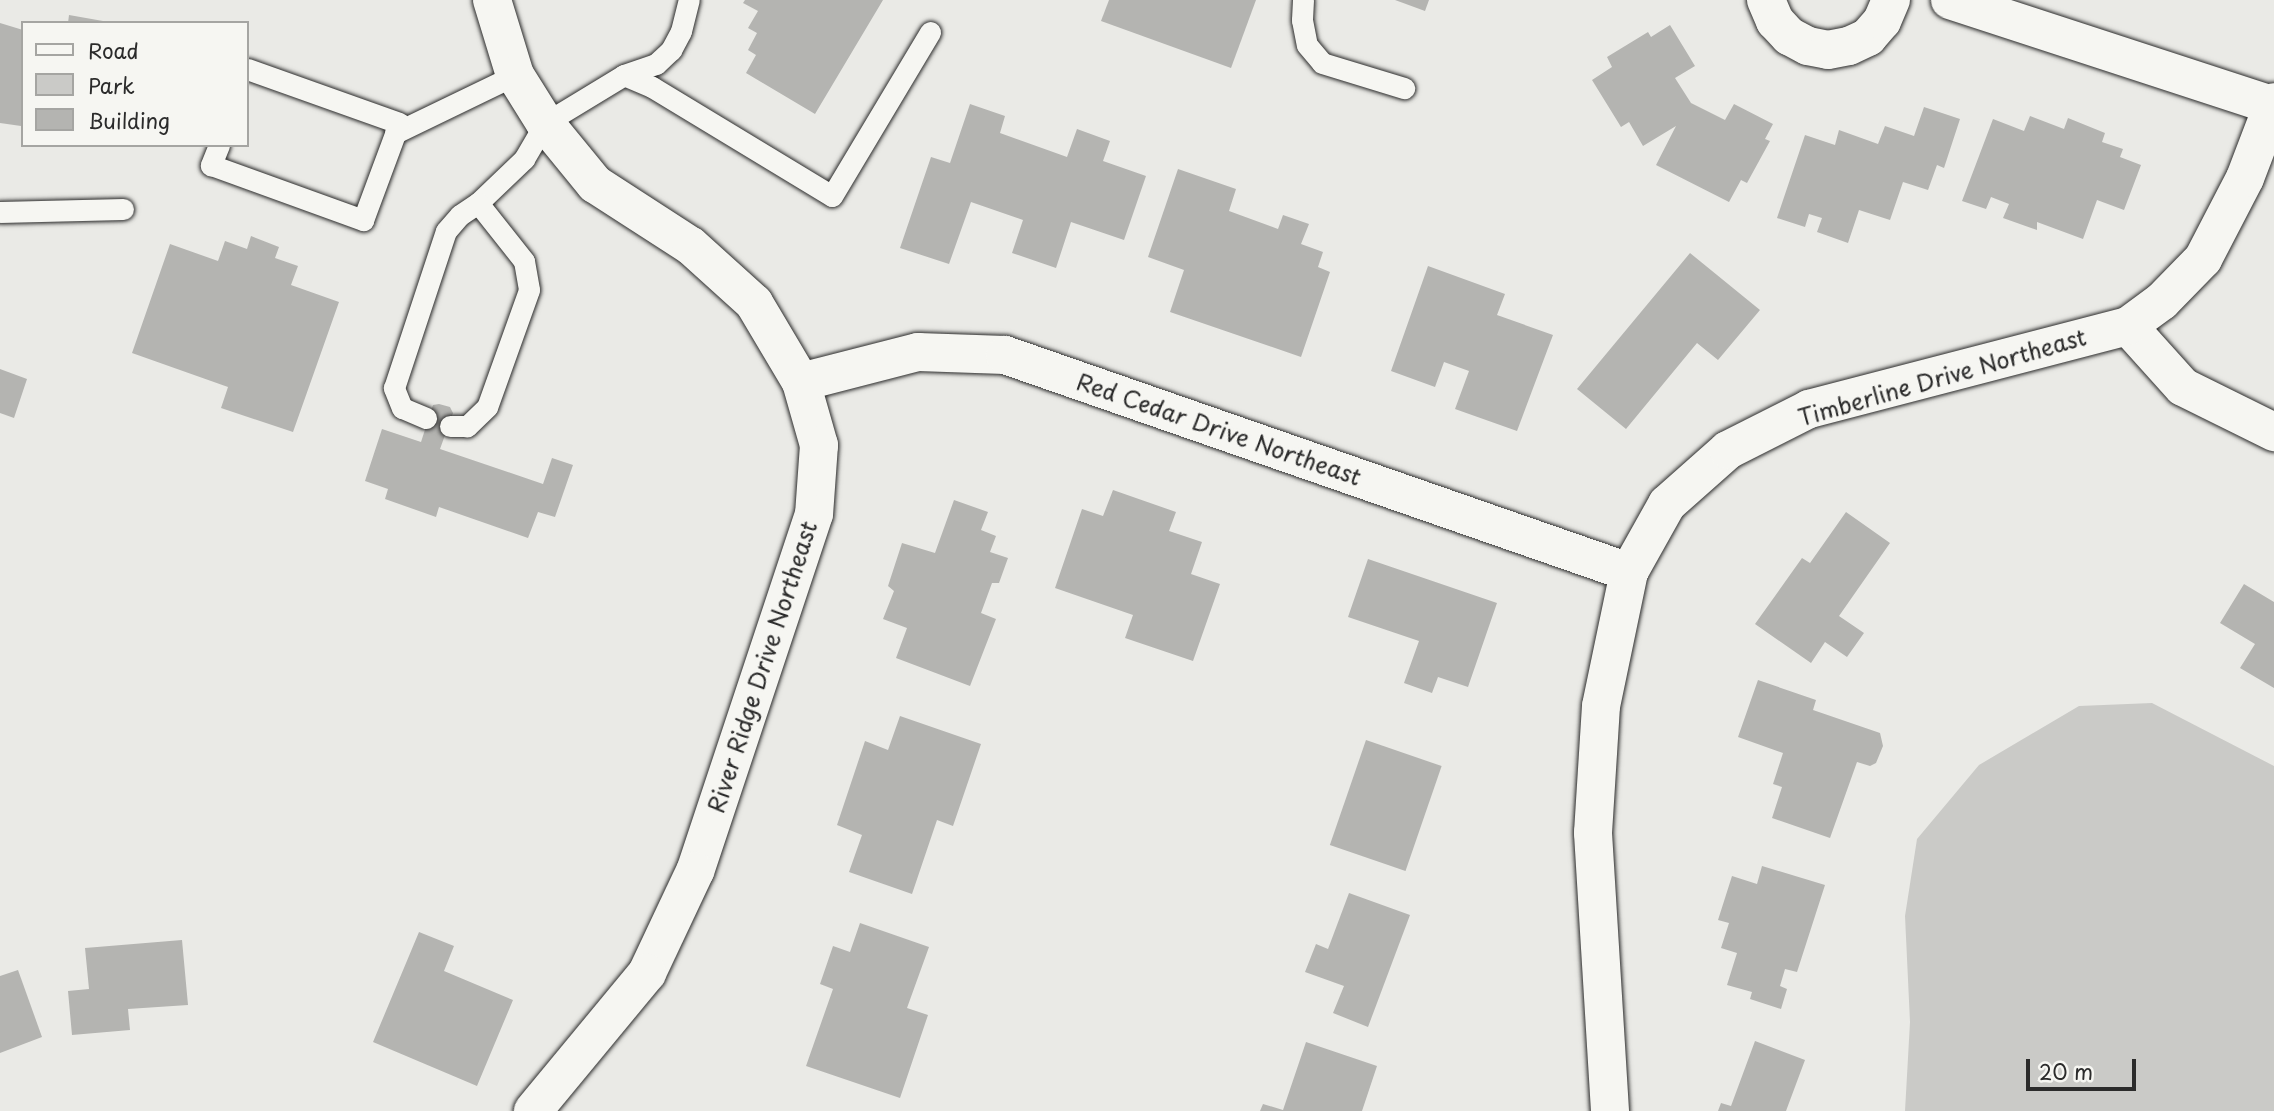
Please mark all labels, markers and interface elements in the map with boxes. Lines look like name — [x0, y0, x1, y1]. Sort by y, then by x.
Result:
legend — [21, 21, 248, 147]
text: Road — [88, 34, 139, 66]
text: Park — [88, 69, 135, 101]
text: Building — [88, 104, 170, 136]
street label: Timberline Drive Northeast — [1794, 322, 2090, 432]
street label: Red Cedar Drive Northeast — [1072, 367, 1366, 491]
street label: River Ridge Drive Northeast — [701, 516, 823, 818]
scale bar — [2029, 1044, 2139, 1088]
text: 20 m — [2039, 1055, 2093, 1087]

